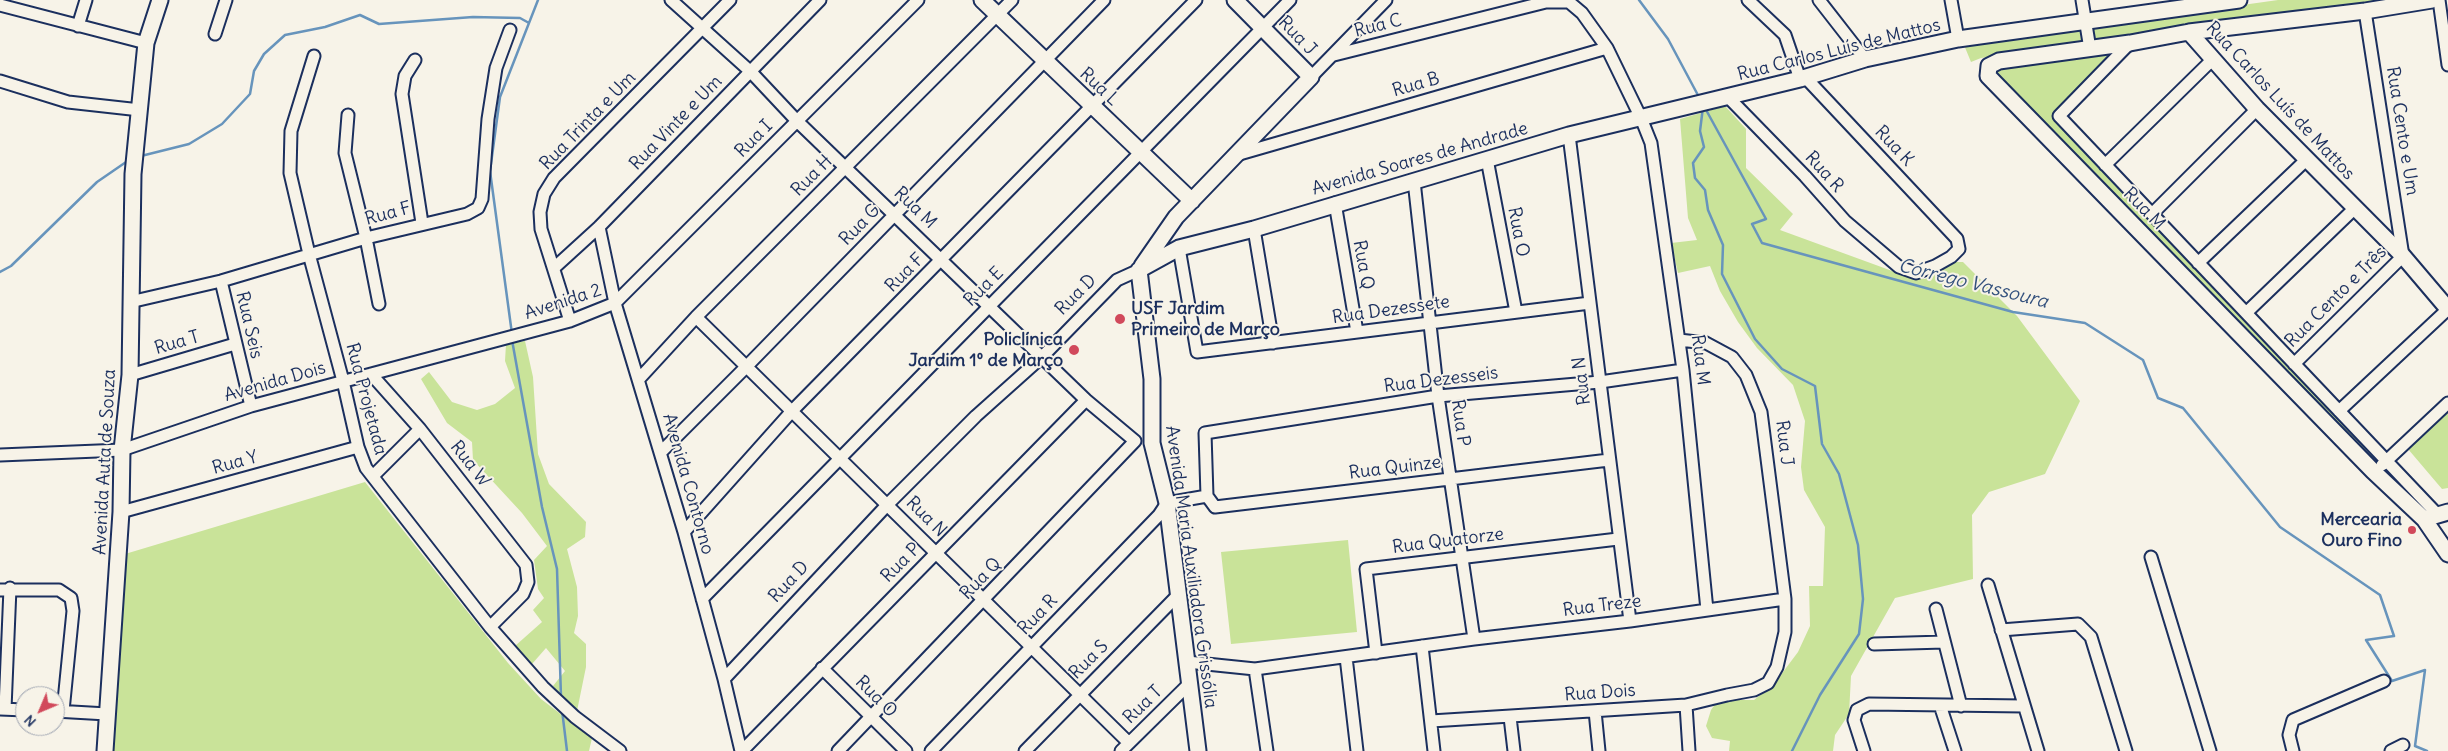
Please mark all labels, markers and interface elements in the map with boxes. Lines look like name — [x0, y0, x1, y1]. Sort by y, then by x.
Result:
street label: Rua C — [1352, 10, 1404, 42]
street label: Rua J — [1273, 12, 1321, 60]
street label: Rua Carlos Luís de Mattos — [1735, 14, 1943, 86]
street label: Rua Carlos Luís de Mattos — [2201, 17, 2359, 185]
street label: Rua L — [1075, 63, 1123, 111]
street label: Rua Cento e Um — [2381, 65, 2423, 197]
street label: Rua Trinta e Um — [536, 67, 640, 175]
street label: Rua B — [1390, 68, 1442, 102]
street label: Rua Vinte e Um — [625, 71, 727, 175]
street label: Rua I — [731, 116, 777, 162]
street label: Avenida Soares de Andrade — [1310, 118, 1530, 200]
street label: Rua K — [1870, 121, 1918, 171]
street label: Rua R — [1800, 147, 1848, 197]
street label: Rua H — [787, 151, 837, 201]
street label: Rua M — [889, 183, 941, 233]
street label: Rua M — [2119, 183, 2169, 235]
street label: Rua F — [363, 198, 413, 230]
street label: Rua G — [835, 200, 885, 250]
street label: Rua O — [1503, 205, 1533, 259]
street label: Rua Q — [1348, 239, 1378, 291]
street label: Rua Cento e Três — [2281, 242, 2391, 352]
street label: Rua F — [881, 249, 929, 297]
water label: Córrego Vassoura — [1896, 254, 2050, 314]
street label: Rua E — [960, 263, 1008, 311]
street label: Rua D — [1051, 270, 1101, 320]
street label: Avenida 2 — [522, 279, 604, 325]
street label: Rua Seis — [231, 289, 267, 361]
street label: Rua Dezessete — [1331, 291, 1451, 329]
place label: USF Jardim Primeiro de Março — [1131, 298, 1280, 340]
marker: USF Jardim Primeiro de Março — [1113, 312, 1127, 326]
street label: Rua T — [152, 326, 202, 360]
place label: Policlínica Jardim 1º de Março — [908, 329, 1063, 372]
street label: Rua M — [1686, 333, 1714, 387]
street label: Rua Projetada — [341, 341, 391, 457]
marker: Policlínica Jardim 1º de Março — [1067, 343, 1081, 357]
street label: Rua N — [1568, 355, 1596, 407]
street label: Avenida Dois — [222, 357, 328, 407]
street label: Rua Dezesseis — [1383, 362, 1499, 398]
street label: Avenida Auta de Souza — [89, 369, 121, 555]
street label: Rua P — [1446, 398, 1474, 448]
street label: Avenida Contorno — [658, 411, 718, 557]
street label: Rua J — [1770, 419, 1798, 467]
street label: Avenida Maria Auxiliadora Grissólia — [1160, 424, 1222, 710]
street label: Rua W — [445, 437, 495, 491]
street label: Rua Y — [210, 447, 260, 479]
street label: Rua Quinze — [1348, 452, 1442, 484]
street label: Rua N — [901, 492, 951, 542]
place label: Mercearia Ouro Fino — [2320, 509, 2402, 552]
street label: Rua Quatorze — [1391, 523, 1505, 559]
marker: Mercearia Ouro Fino — [2406, 524, 2418, 536]
street label: Rua P — [877, 539, 925, 587]
street label: Rua Q — [956, 554, 1006, 604]
street label: Rua D — [764, 557, 814, 607]
street label: Rua R — [1014, 590, 1062, 640]
street label: Rua Treze — [1561, 590, 1643, 622]
street label: Rua S — [1065, 636, 1113, 684]
street label: Rua O — [851, 672, 901, 722]
street label: Rua Dois — [1564, 680, 1636, 706]
street label: Rua T — [1119, 681, 1167, 729]
north arrow — [15, 686, 65, 736]
text: N — [20, 711, 40, 731]

